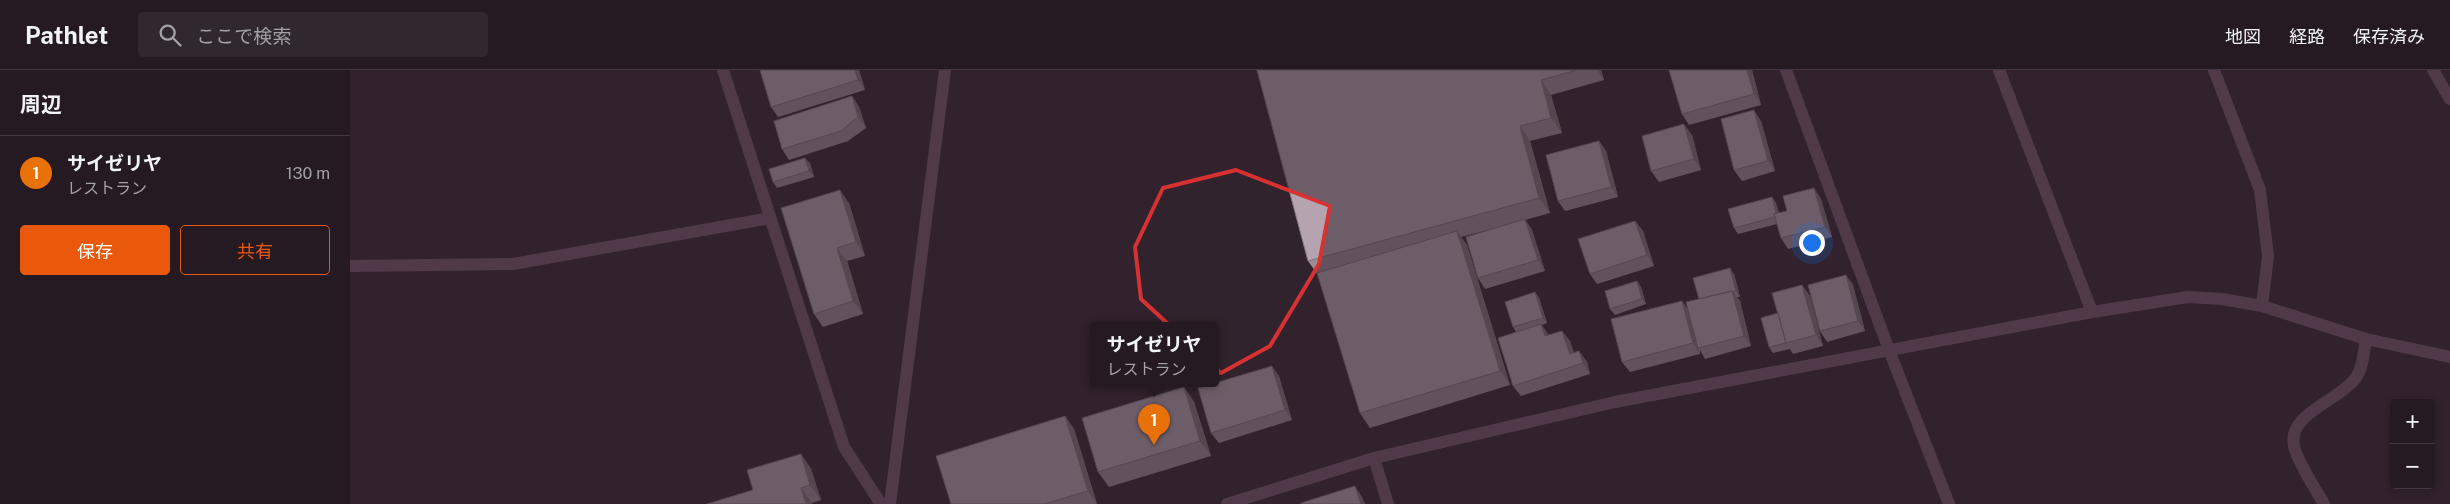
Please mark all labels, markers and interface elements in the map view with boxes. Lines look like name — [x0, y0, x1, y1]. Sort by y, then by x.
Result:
search box — [138, 12, 488, 57]
text: Pathlet — [25, 21, 108, 49]
icon: search — [156, 21, 184, 49]
text: ここで検索 — [196, 25, 291, 47]
text: 地図 — [2225, 26, 2261, 47]
text: 経路 — [2289, 26, 2325, 47]
text: 保存済み — [2353, 26, 2425, 47]
text: 周辺 — [20, 92, 62, 117]
text: サイゼリヤ — [67, 152, 162, 174]
text: 1 — [33, 164, 39, 183]
text: 130 m — [286, 164, 330, 183]
text: レストラン — [67, 179, 147, 198]
button: 保存 — [20, 225, 170, 275]
button: 共有 — [180, 225, 330, 275]
your location — [1799, 230, 1825, 256]
popup — [1089, 322, 1219, 387]
text: サイゼリヤ — [1106, 333, 1202, 355]
text: レストラン — [1106, 360, 1187, 379]
map controls — [2390, 399, 2435, 489]
button: + — [2390, 399, 2435, 444]
pin: 1 — [1138, 404, 1170, 445]
button: − — [2390, 444, 2435, 489]

